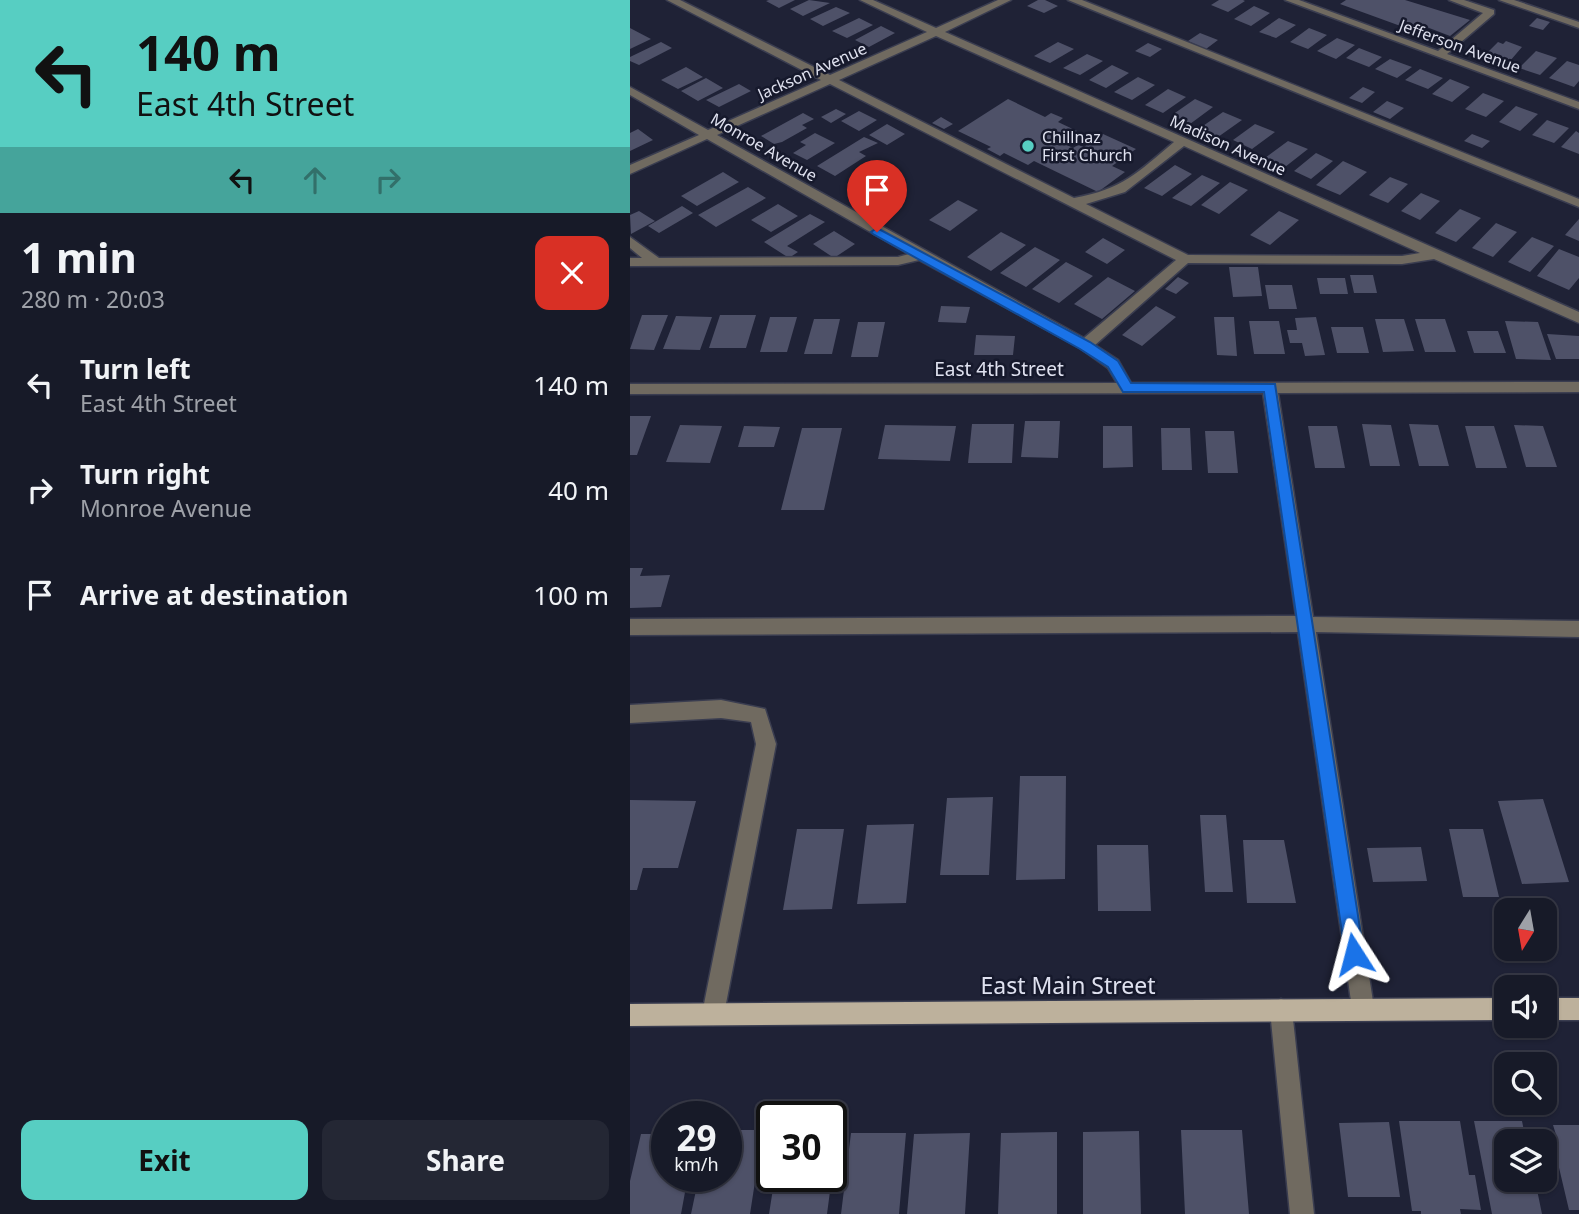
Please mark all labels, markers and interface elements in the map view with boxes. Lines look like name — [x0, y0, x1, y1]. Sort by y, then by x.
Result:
street label: Jefferson Avenue — [1394, 13, 1524, 78]
text: 140 m — [136, 19, 281, 85]
icon: left — [21, 28, 112, 119]
street label: Jackson Avenue — [752, 37, 870, 106]
text: East 4th Street — [136, 82, 354, 125]
street label: Monroe Avenue — [707, 108, 821, 186]
street label: Madison Avenue — [1166, 110, 1290, 180]
place label: Chillnaz First Church — [1042, 126, 1132, 166]
marker: Chillnaz First Church — [1020, 138, 1036, 154]
pin — [847, 160, 907, 232]
icon: left — [223, 161, 261, 199]
icon: ahead — [296, 161, 334, 199]
icon: right — [369, 161, 407, 199]
icon: arrive — [858, 171, 896, 209]
text: 1 min — [21, 228, 137, 285]
button: close — [535, 236, 609, 310]
text: 280 m · 20:03 — [21, 283, 165, 315]
text: Turn left — [80, 351, 191, 387]
street label: East 4th Street — [934, 356, 1064, 382]
icon: left — [21, 366, 59, 404]
text: 140 m — [533, 367, 609, 403]
text: East 4th Street — [80, 387, 237, 419]
text: Turn right — [80, 456, 210, 492]
icon: right — [21, 471, 59, 509]
text: 40 m — [548, 472, 609, 508]
text: Monroe Avenue — [80, 492, 252, 524]
icon: arrive — [21, 576, 59, 614]
text: Arrive at destination — [80, 577, 349, 613]
text: 100 m — [533, 577, 609, 613]
north arrow — [1494, 898, 1558, 961]
map controls — [1494, 898, 1557, 1192]
position arrow — [1317, 917, 1391, 991]
street label: East Main Street — [980, 969, 1156, 1001]
button: sound — [1494, 975, 1557, 1038]
button: search — [1494, 1052, 1557, 1115]
speed limit sign: 30 — [756, 1101, 847, 1192]
text: 29 — [676, 1114, 717, 1161]
button: Exit — [21, 1120, 308, 1200]
button: Share — [322, 1120, 609, 1200]
button: layers — [1494, 1129, 1557, 1192]
text: km/h — [674, 1152, 719, 1176]

